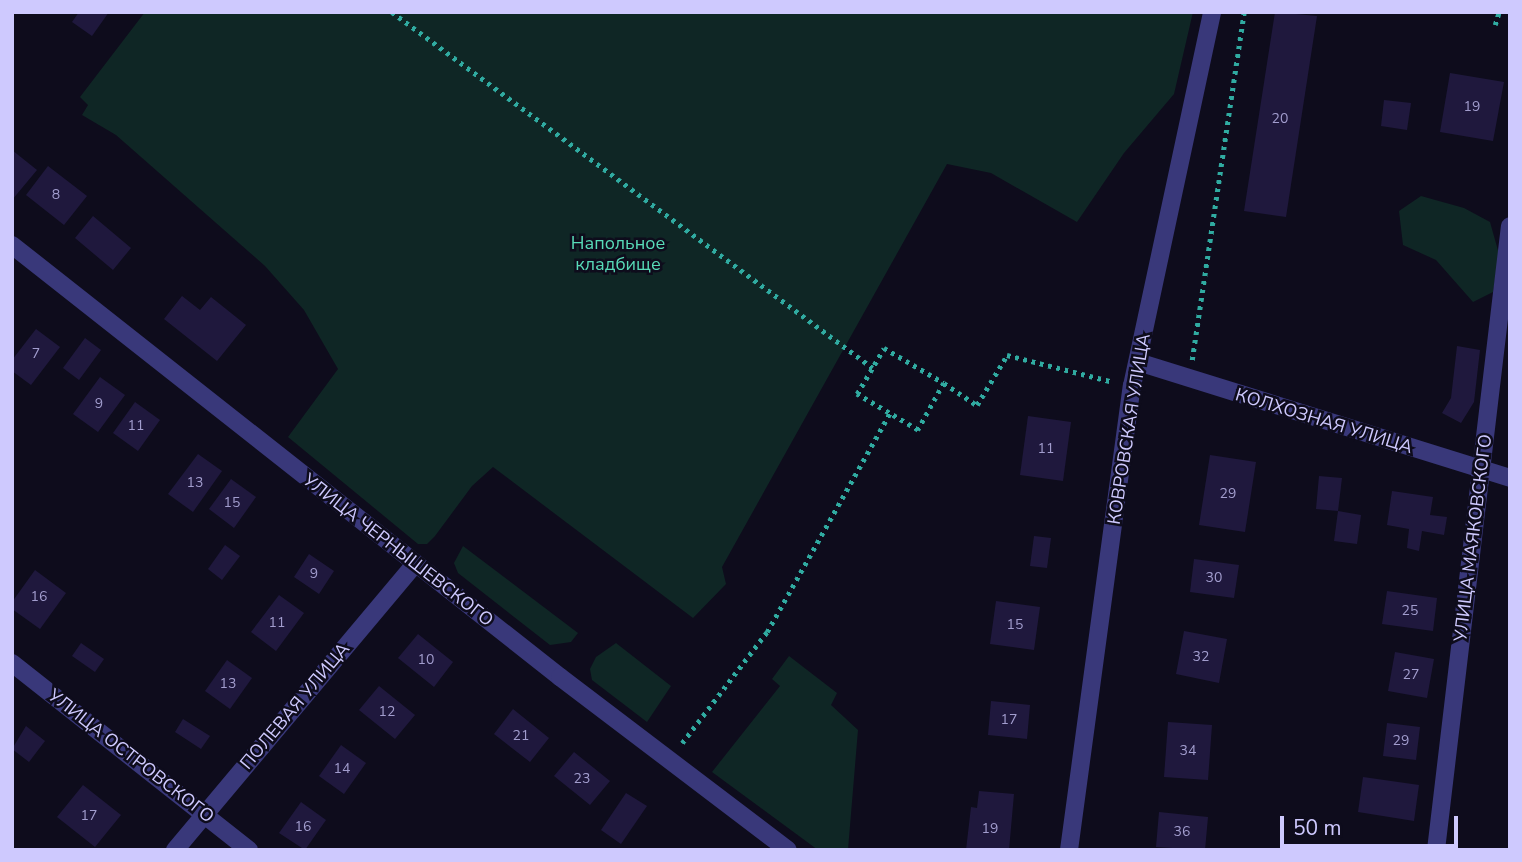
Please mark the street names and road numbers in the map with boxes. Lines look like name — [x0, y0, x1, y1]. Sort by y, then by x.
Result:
street label: КОВРОВСКАЯ УЛИЦА — [1103, 332, 1155, 526]
street label: КОЛХОЗНАЯ УЛИЦА — [1233, 384, 1415, 458]
street label: УЛИЦА МАЯКОВСКОГО — [1450, 433, 1496, 643]
street label: УЛИЦА ЧЕРНЫШЕВСКОГО — [298, 469, 498, 631]
street label: ПОЛЕВАЯ УЛИЦА — [236, 638, 354, 774]
street label: УЛИЦА ОСТРОВСКОГО — [44, 684, 218, 828]

